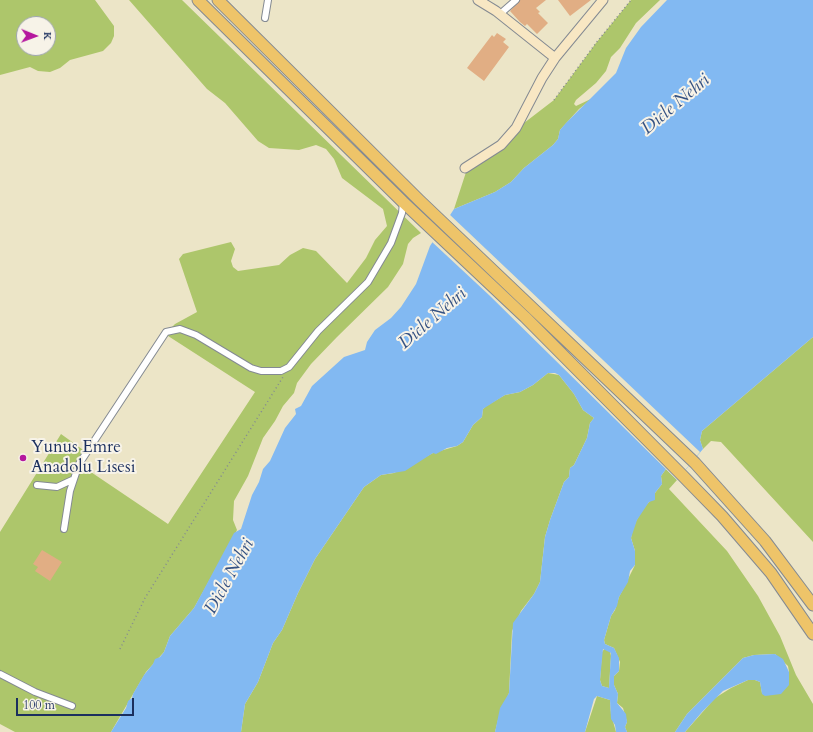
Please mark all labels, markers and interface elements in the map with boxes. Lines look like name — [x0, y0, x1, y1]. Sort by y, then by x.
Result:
north arrow — [16, 16, 56, 56]
text: K — [40, 32, 55, 41]
water label: Dicle Nehri — [637, 70, 715, 140]
water label: Dicle Nehri — [395, 284, 471, 354]
place label: Yunus Emre Anadolu Lisesi — [31, 438, 135, 478]
marker: Yunus Emre Anadolu Lisesi — [18, 453, 28, 463]
water label: Dicle Nehri — [201, 536, 259, 618]
scale bar — [18, 690, 136, 716]
text: 100 m — [23, 697, 55, 713]

